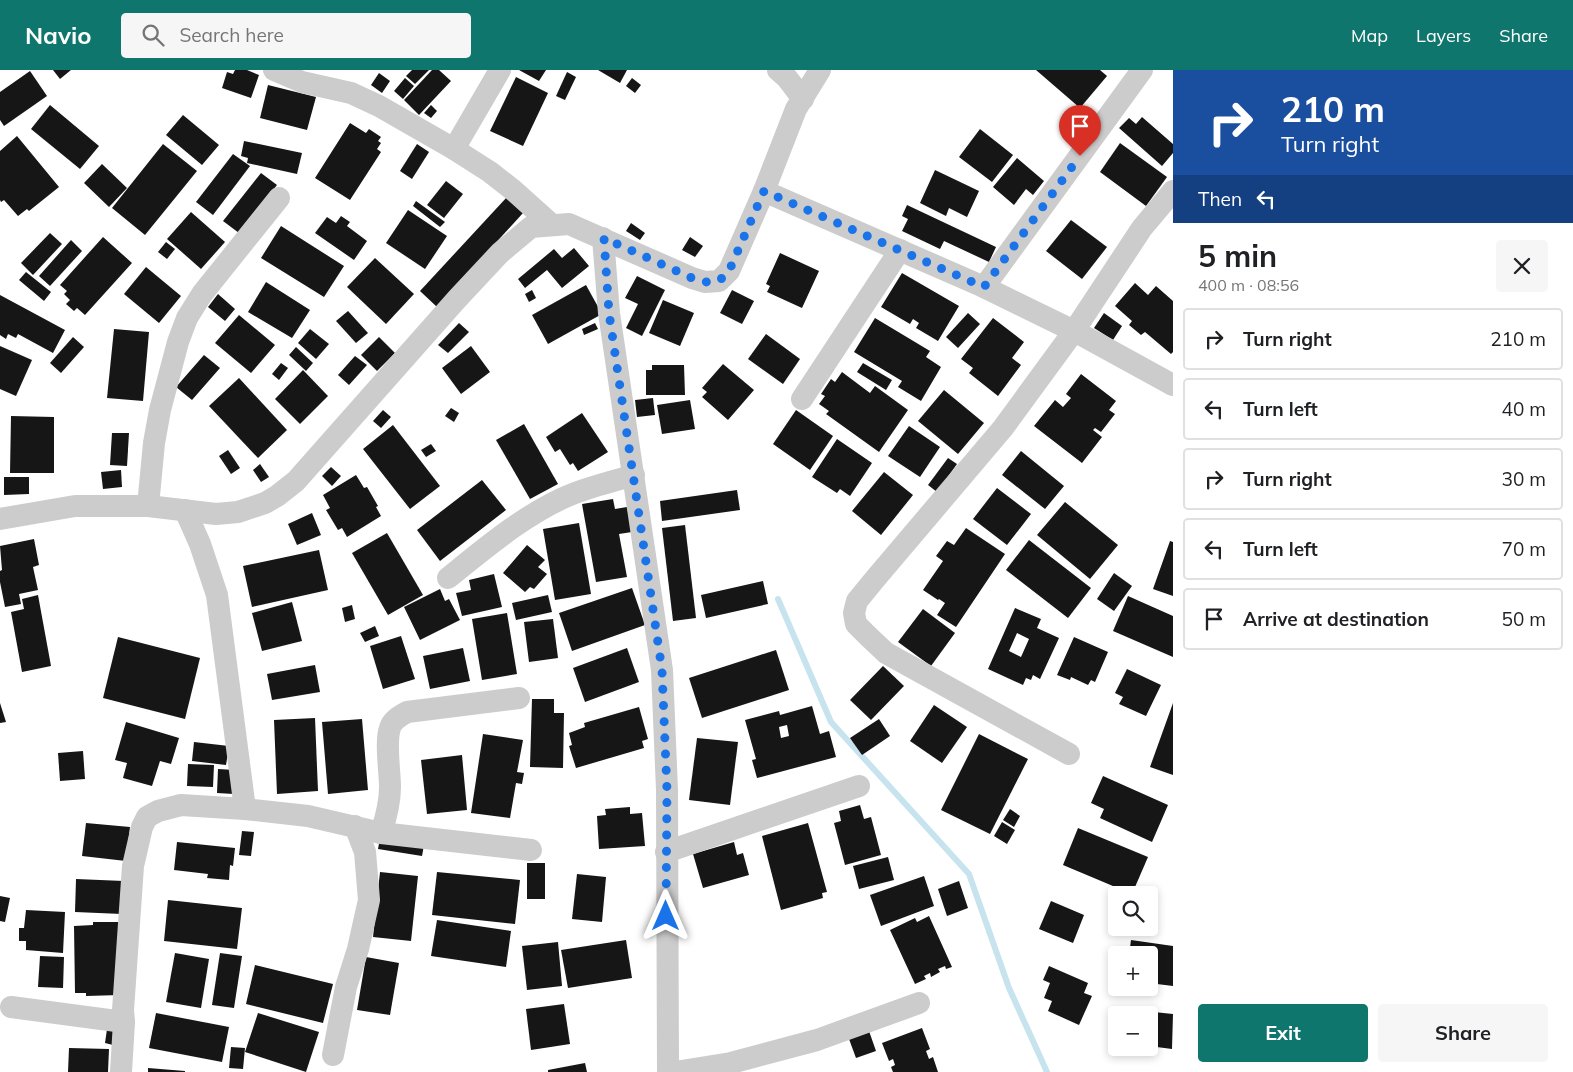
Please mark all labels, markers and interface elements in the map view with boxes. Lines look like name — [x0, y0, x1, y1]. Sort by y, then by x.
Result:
search box — [121, 13, 471, 58]
text: Navio — [25, 20, 91, 50]
icon: search — [139, 21, 167, 49]
text: Search here — [179, 23, 284, 47]
text: Map — [1351, 24, 1388, 47]
text: Layers — [1416, 24, 1471, 47]
text: Share — [1499, 24, 1548, 47]
text: 210 m — [1281, 87, 1385, 131]
icon: right — [1198, 90, 1263, 155]
pin — [1059, 105, 1101, 156]
icon: arrive — [1066, 112, 1094, 140]
text: Turn right — [1281, 130, 1379, 158]
icon: left — [1252, 185, 1280, 213]
text: Then — [1198, 187, 1242, 211]
text: 5 min — [1198, 237, 1277, 275]
button: close — [1496, 240, 1548, 292]
text: 400 m · 08:56 — [1198, 275, 1299, 295]
icon: right — [1200, 325, 1228, 353]
text: Turn right — [1243, 327, 1332, 351]
text: 210 m — [1490, 327, 1546, 351]
icon: left — [1200, 395, 1228, 423]
text: Turn left — [1243, 397, 1318, 421]
text: 40 m — [1502, 397, 1546, 421]
icon: right — [1200, 465, 1228, 493]
text: Turn right — [1243, 467, 1332, 491]
text: 30 m — [1502, 467, 1546, 491]
icon: left — [1200, 535, 1228, 563]
text: Turn left — [1243, 537, 1318, 561]
text: 70 m — [1502, 537, 1546, 561]
icon: arrive — [1200, 605, 1228, 633]
text: Arrive at destination — [1243, 607, 1429, 631]
text: 50 m — [1502, 607, 1546, 631]
map controls — [1108, 886, 1158, 1056]
button: search — [1108, 886, 1158, 936]
position arrow — [639, 889, 691, 941]
button: + — [1108, 946, 1158, 996]
button: Exit — [1198, 1004, 1368, 1062]
button: Share — [1378, 1004, 1548, 1062]
button: − — [1108, 1006, 1158, 1056]

